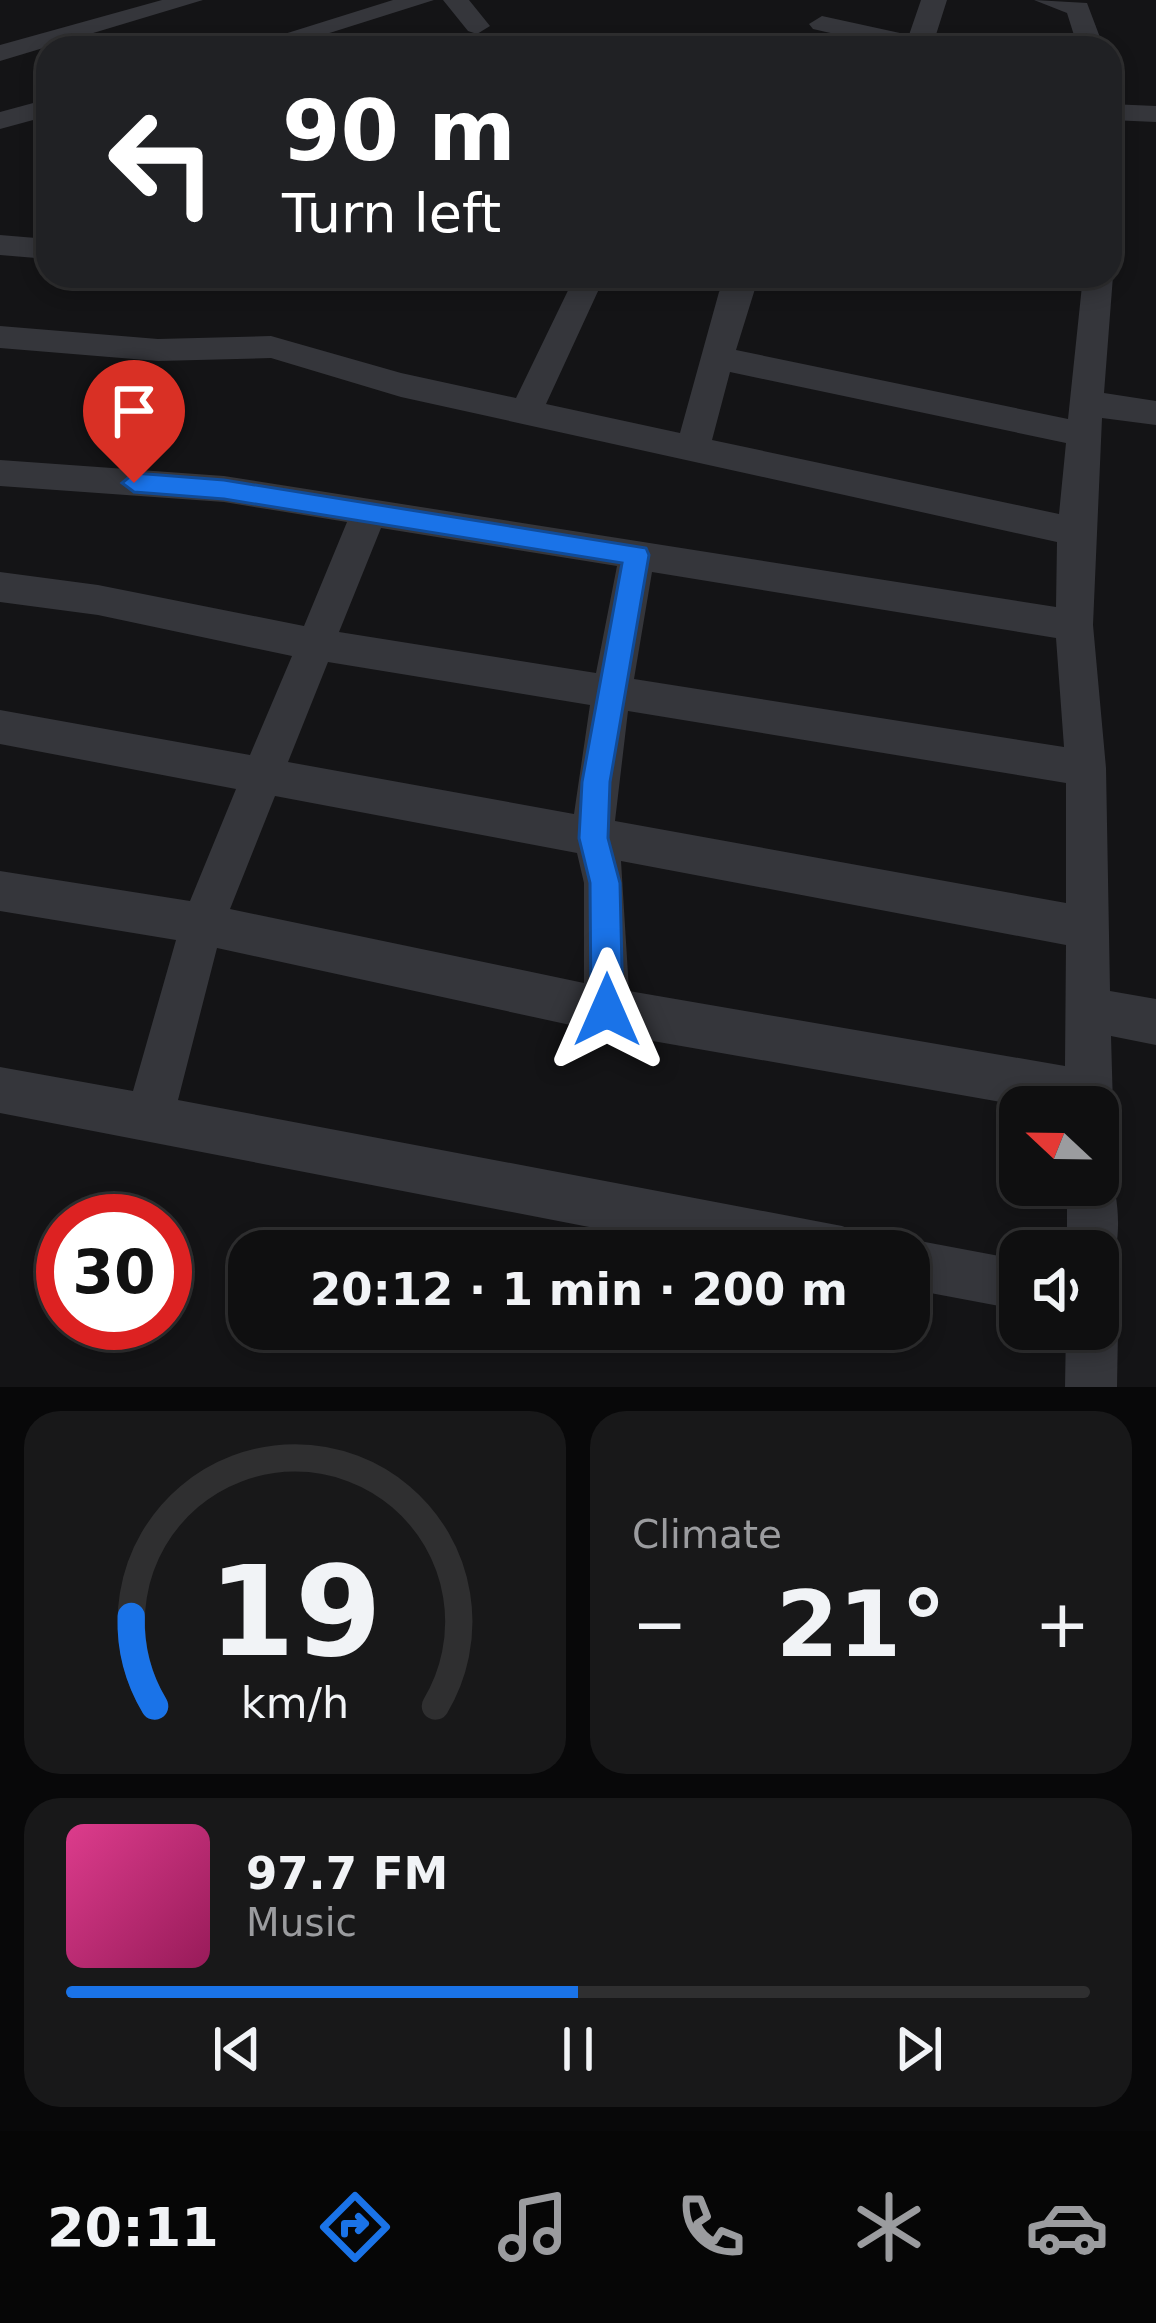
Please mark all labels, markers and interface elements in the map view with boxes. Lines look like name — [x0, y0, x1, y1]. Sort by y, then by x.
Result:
text: 90 m — [282, 82, 516, 180]
icon: left — [84, 84, 240, 240]
text: Turn left — [282, 182, 501, 245]
pin — [83, 360, 185, 483]
icon: arrive — [101, 378, 167, 444]
position arrow — [544, 947, 670, 1073]
north arrow — [999, 1086, 1119, 1206]
map controls — [999, 1086, 1119, 1350]
speed limit sign: 30 — [36, 1194, 192, 1350]
button: sound — [999, 1230, 1119, 1350]
text: 20:12 · 1 min · 200 m — [310, 1263, 848, 1316]
text: Climate — [632, 1512, 782, 1557]
text: 19 — [208, 1539, 382, 1684]
text: 21° — [776, 1572, 946, 1677]
text: − — [632, 1586, 687, 1663]
text: + — [1035, 1586, 1090, 1663]
text: km/h — [241, 1677, 349, 1727]
text: 97.7 FM — [246, 1847, 448, 1900]
text: Music — [246, 1900, 357, 1945]
icon: previous — [204, 2016, 270, 2082]
icon: pause — [545, 2016, 611, 2082]
icon: next — [886, 2016, 952, 2082]
icon: directions — [313, 2185, 397, 2269]
icon: music — [491, 2185, 575, 2269]
icon: phone — [669, 2185, 753, 2269]
icon: climate — [847, 2185, 931, 2269]
icon: car — [1025, 2185, 1109, 2269]
text: 20:11 — [47, 2196, 219, 2259]

